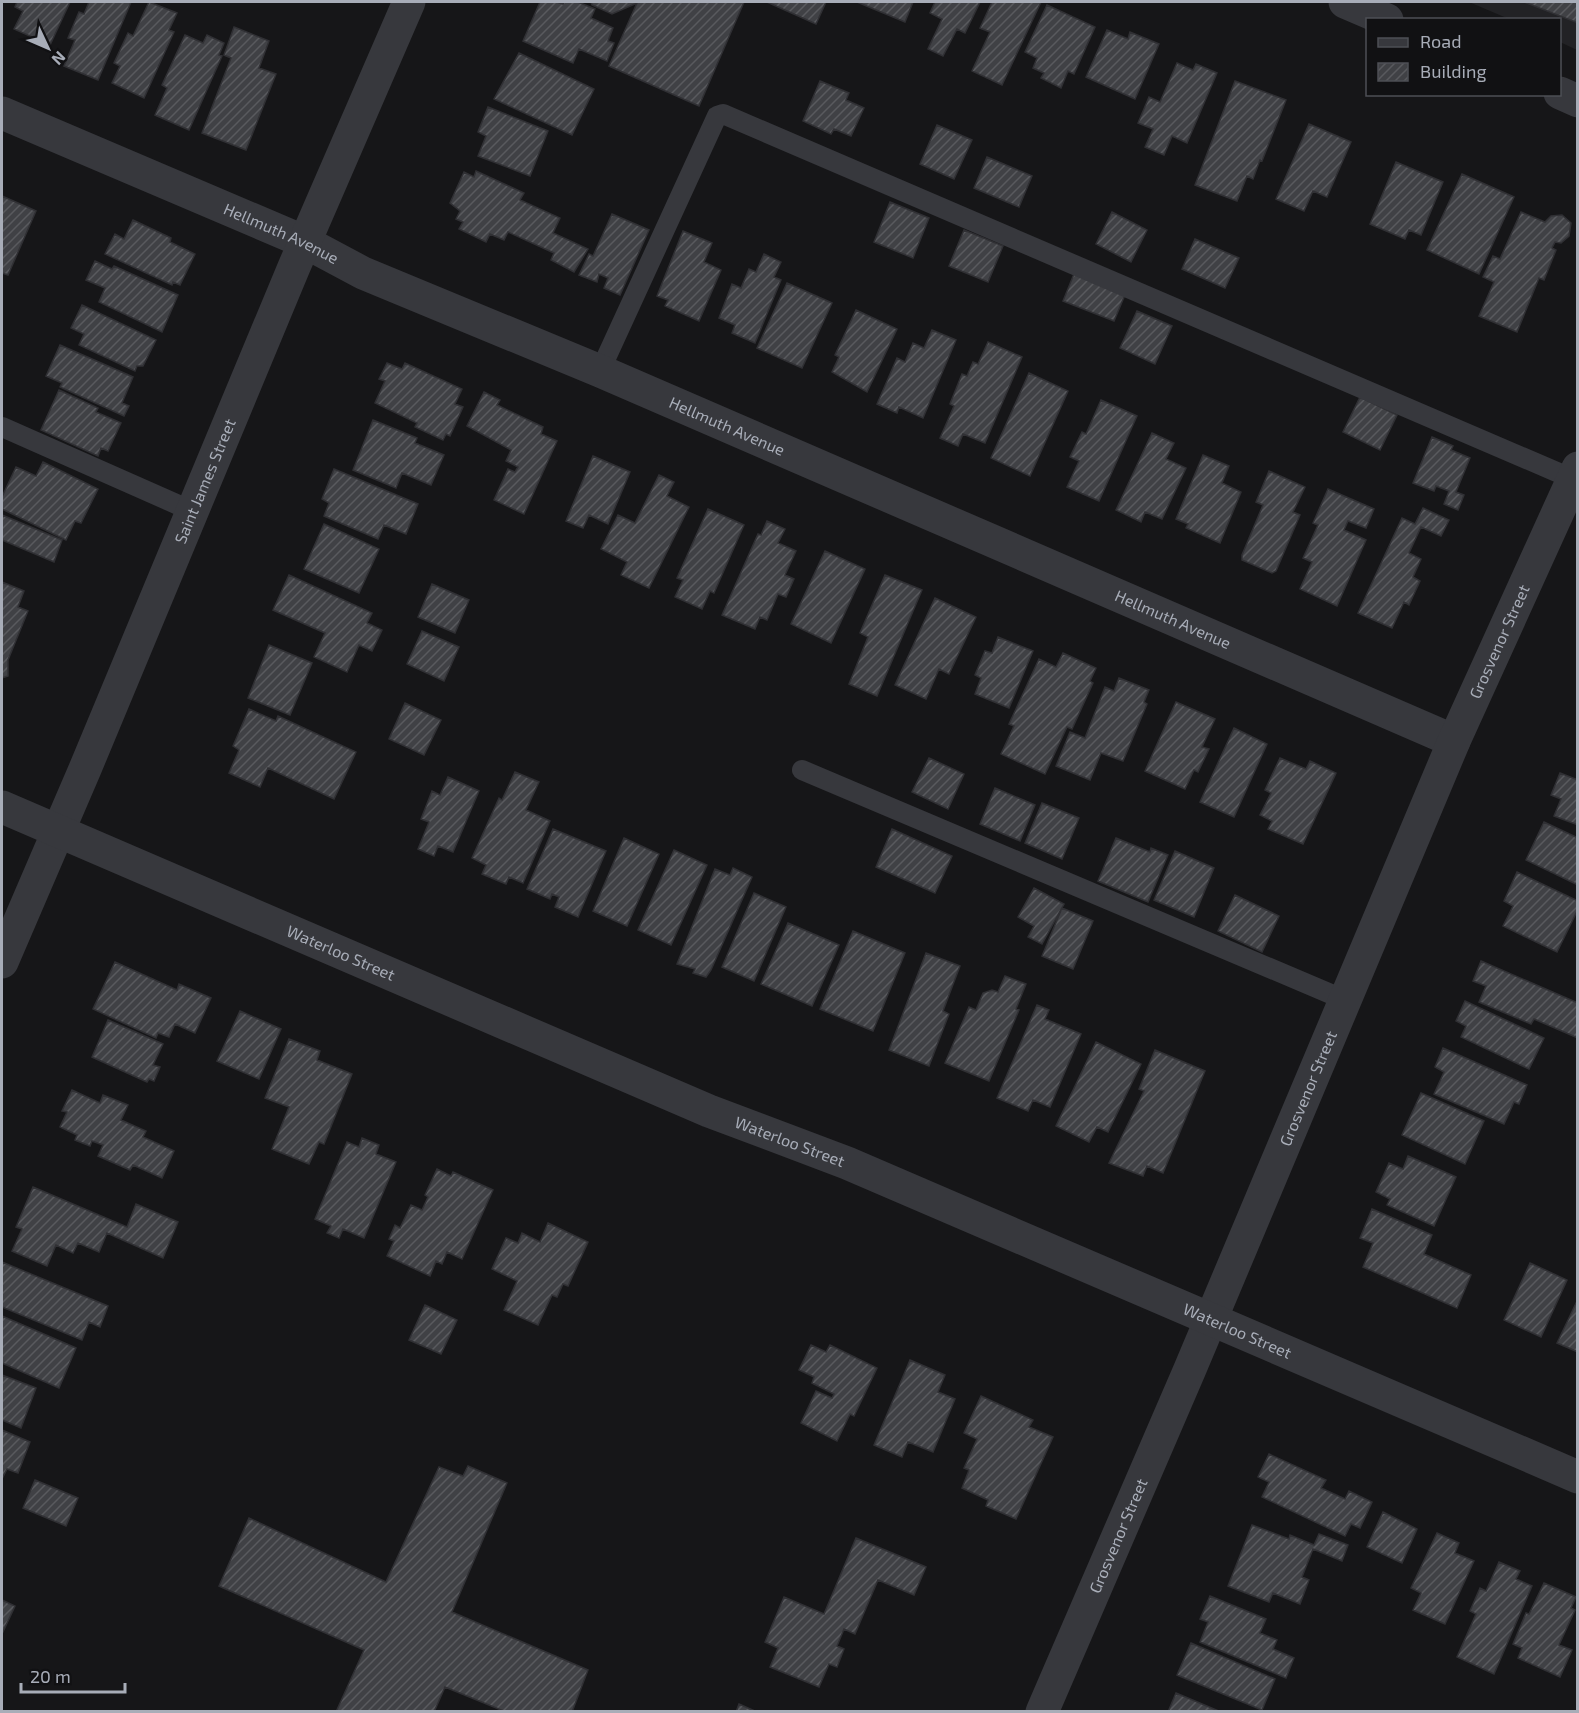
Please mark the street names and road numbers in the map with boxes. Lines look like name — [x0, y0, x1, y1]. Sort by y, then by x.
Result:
street label: Hellmuth Avenue — [221, 199, 342, 267]
street label: Hellmuth Avenue — [666, 392, 788, 459]
street label: Saint James Street — [170, 416, 239, 546]
street label: Grosvenor Street — [1465, 581, 1533, 701]
street label: Hellmuth Avenue — [1112, 585, 1234, 652]
street label: Waterloo Street — [284, 921, 398, 984]
street label: Grosvenor Street — [1275, 1028, 1340, 1149]
street label: Waterloo Street — [732, 1112, 848, 1170]
street label: Waterloo Street — [1181, 1299, 1295, 1362]
street label: Grosvenor Street — [1085, 1475, 1151, 1596]

